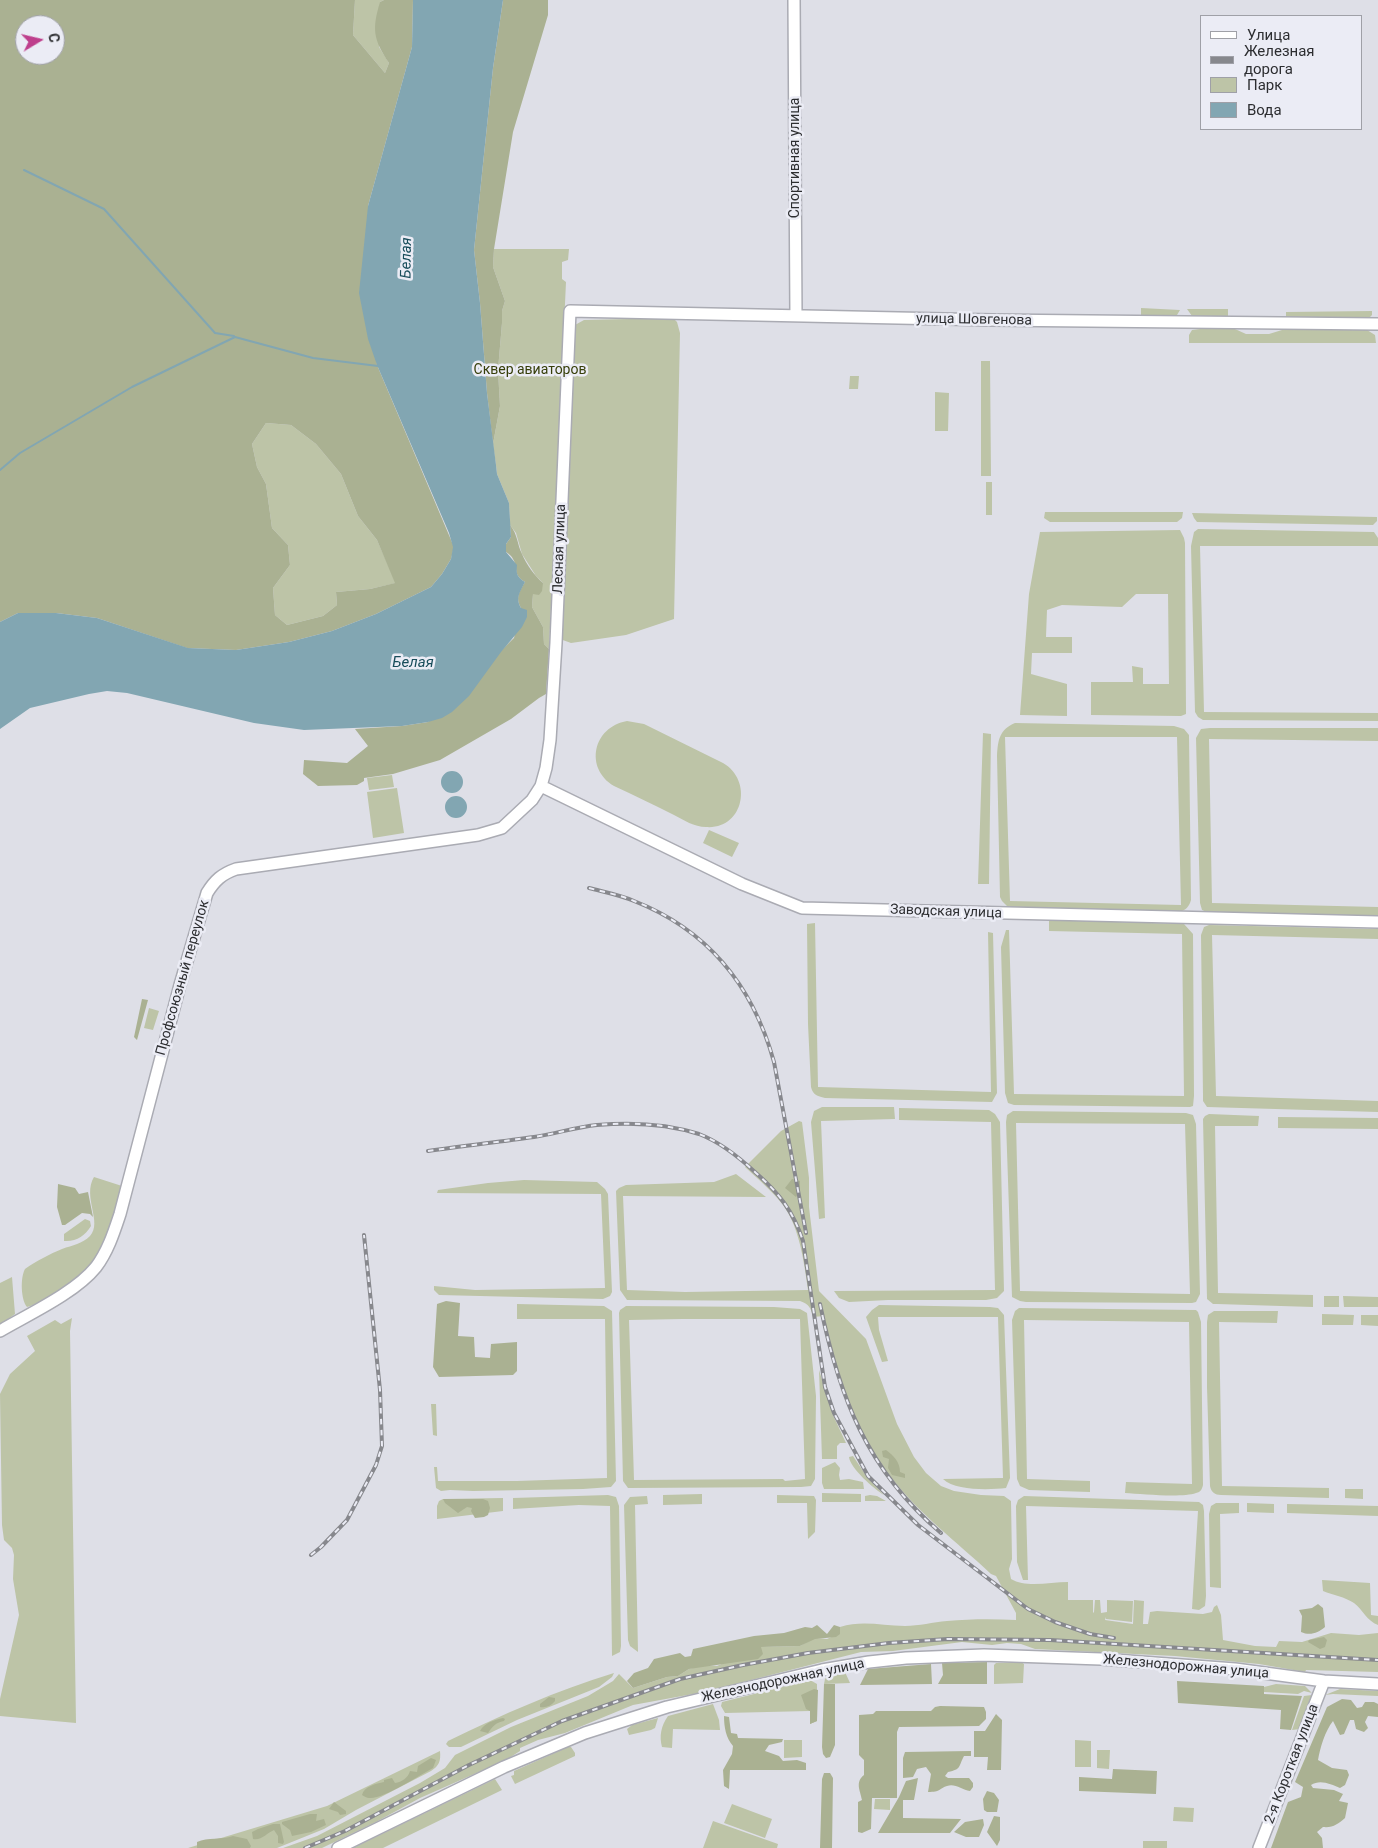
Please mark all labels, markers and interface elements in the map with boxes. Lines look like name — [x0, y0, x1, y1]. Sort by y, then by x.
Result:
north arrow — [15, 15, 65, 65]
legend — [1200, 15, 1363, 130]
text: Улица — [1247, 26, 1290, 44]
text: С — [45, 32, 62, 44]
text: Железная дорога — [1244, 42, 1315, 78]
text: Парк — [1247, 76, 1282, 94]
street label: Спортивная улица — [787, 98, 803, 218]
text: Вода — [1247, 101, 1282, 119]
water label: Белая — [398, 237, 416, 279]
street label: улица Шовгенова — [916, 311, 1032, 329]
park label: Сквер авиаторов — [474, 362, 586, 378]
street label: Лесная улица — [550, 504, 570, 594]
water label: Белая — [392, 654, 434, 672]
street label: Профсоюзный переулок — [153, 898, 213, 1058]
street label: Заводская улица — [890, 902, 1002, 922]
street label: Железнодорожная улица — [1102, 1651, 1270, 1683]
street label: Железнодорожная улица — [700, 1655, 866, 1707]
street label: 2-я Короткая улица — [1261, 1702, 1323, 1826]

